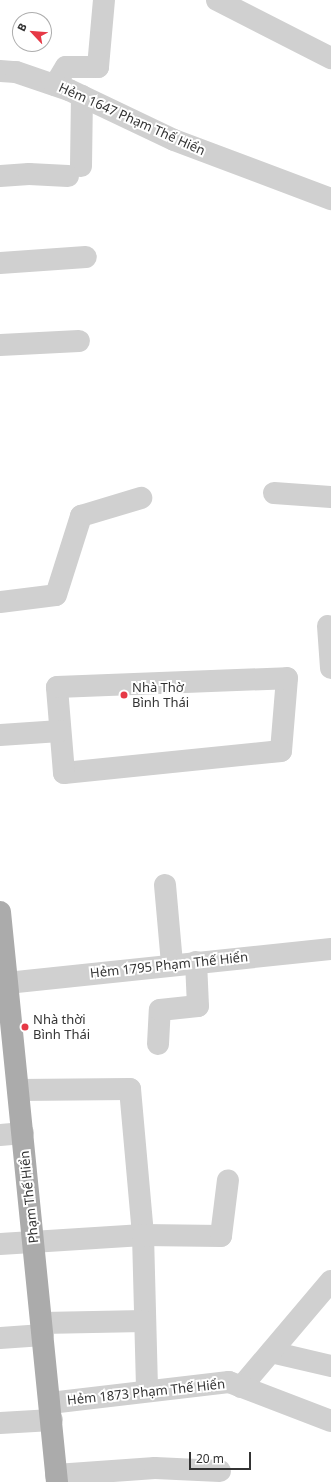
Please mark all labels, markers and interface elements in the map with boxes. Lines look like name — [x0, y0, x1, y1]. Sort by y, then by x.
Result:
north arrow — [12, 12, 52, 52]
text: B — [13, 20, 30, 34]
street label: Hẻm 1647 Phạm Thế Hiển — [56, 80, 208, 158]
place label: Nhà Thờ Bình Thái — [132, 680, 189, 711]
marker: Nhà Thờ Bình Thái — [119, 690, 129, 700]
street label: Hẻm 1795 Phạm Thế Hiển — [89, 949, 249, 981]
place label: Nhà thời Bình Thái — [33, 1012, 90, 1043]
marker: Nhà thời Bình Thái — [20, 1022, 30, 1032]
street label: Phạm Thế Hiển — [16, 1150, 42, 1244]
street label: Hẻm 1873 Phạm Thế Hiển — [66, 1376, 226, 1408]
scale bar — [191, 1444, 253, 1470]
text: 20 m — [196, 1450, 224, 1467]

